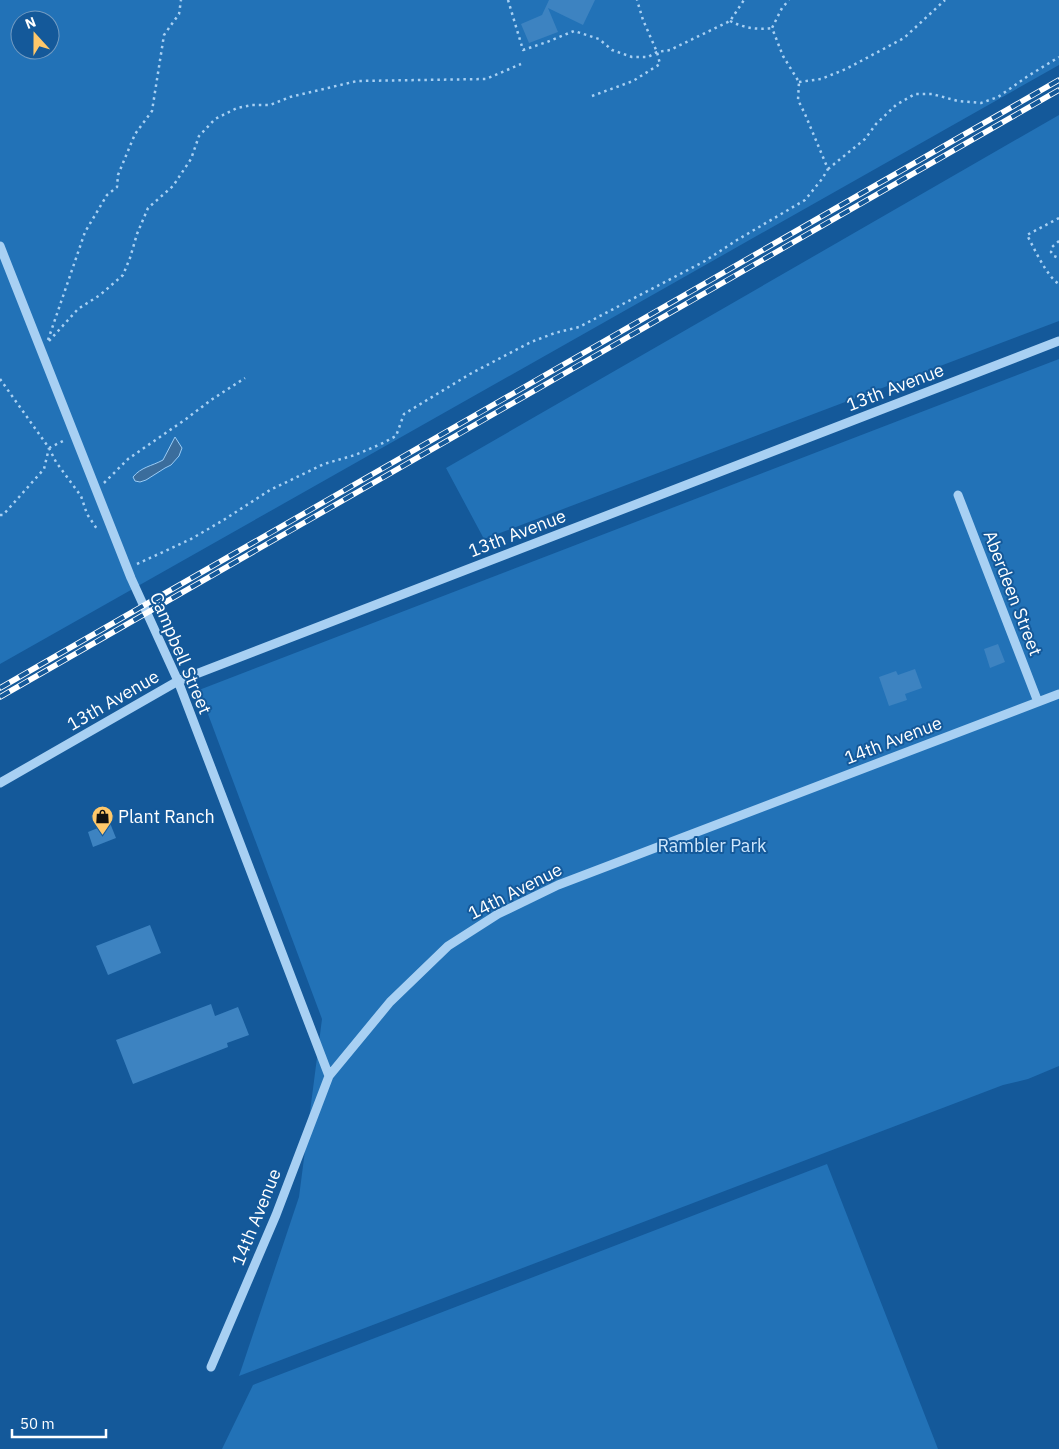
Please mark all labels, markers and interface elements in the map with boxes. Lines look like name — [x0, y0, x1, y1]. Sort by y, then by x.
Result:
north arrow — [10, 10, 60, 60]
text: N — [22, 13, 38, 33]
street label: 13th Avenue — [843, 358, 947, 416]
street label: 13th Avenue — [465, 504, 569, 562]
street label: Aberdeen Street — [979, 527, 1047, 659]
street label: Campbell Street — [145, 588, 217, 718]
street label: 13th Avenue — [63, 664, 163, 736]
street label: 14th Avenue — [841, 711, 945, 769]
shop icon: Plant Ranch — [90, 804, 114, 835]
place label: Plant Ranch — [118, 805, 215, 828]
park label: Rambler Park — [657, 834, 767, 857]
street label: 14th Avenue — [464, 857, 566, 925]
street label: 14th Avenue — [226, 1165, 286, 1269]
scale bar — [12, 1406, 106, 1438]
text: 50 m — [20, 1414, 55, 1433]

